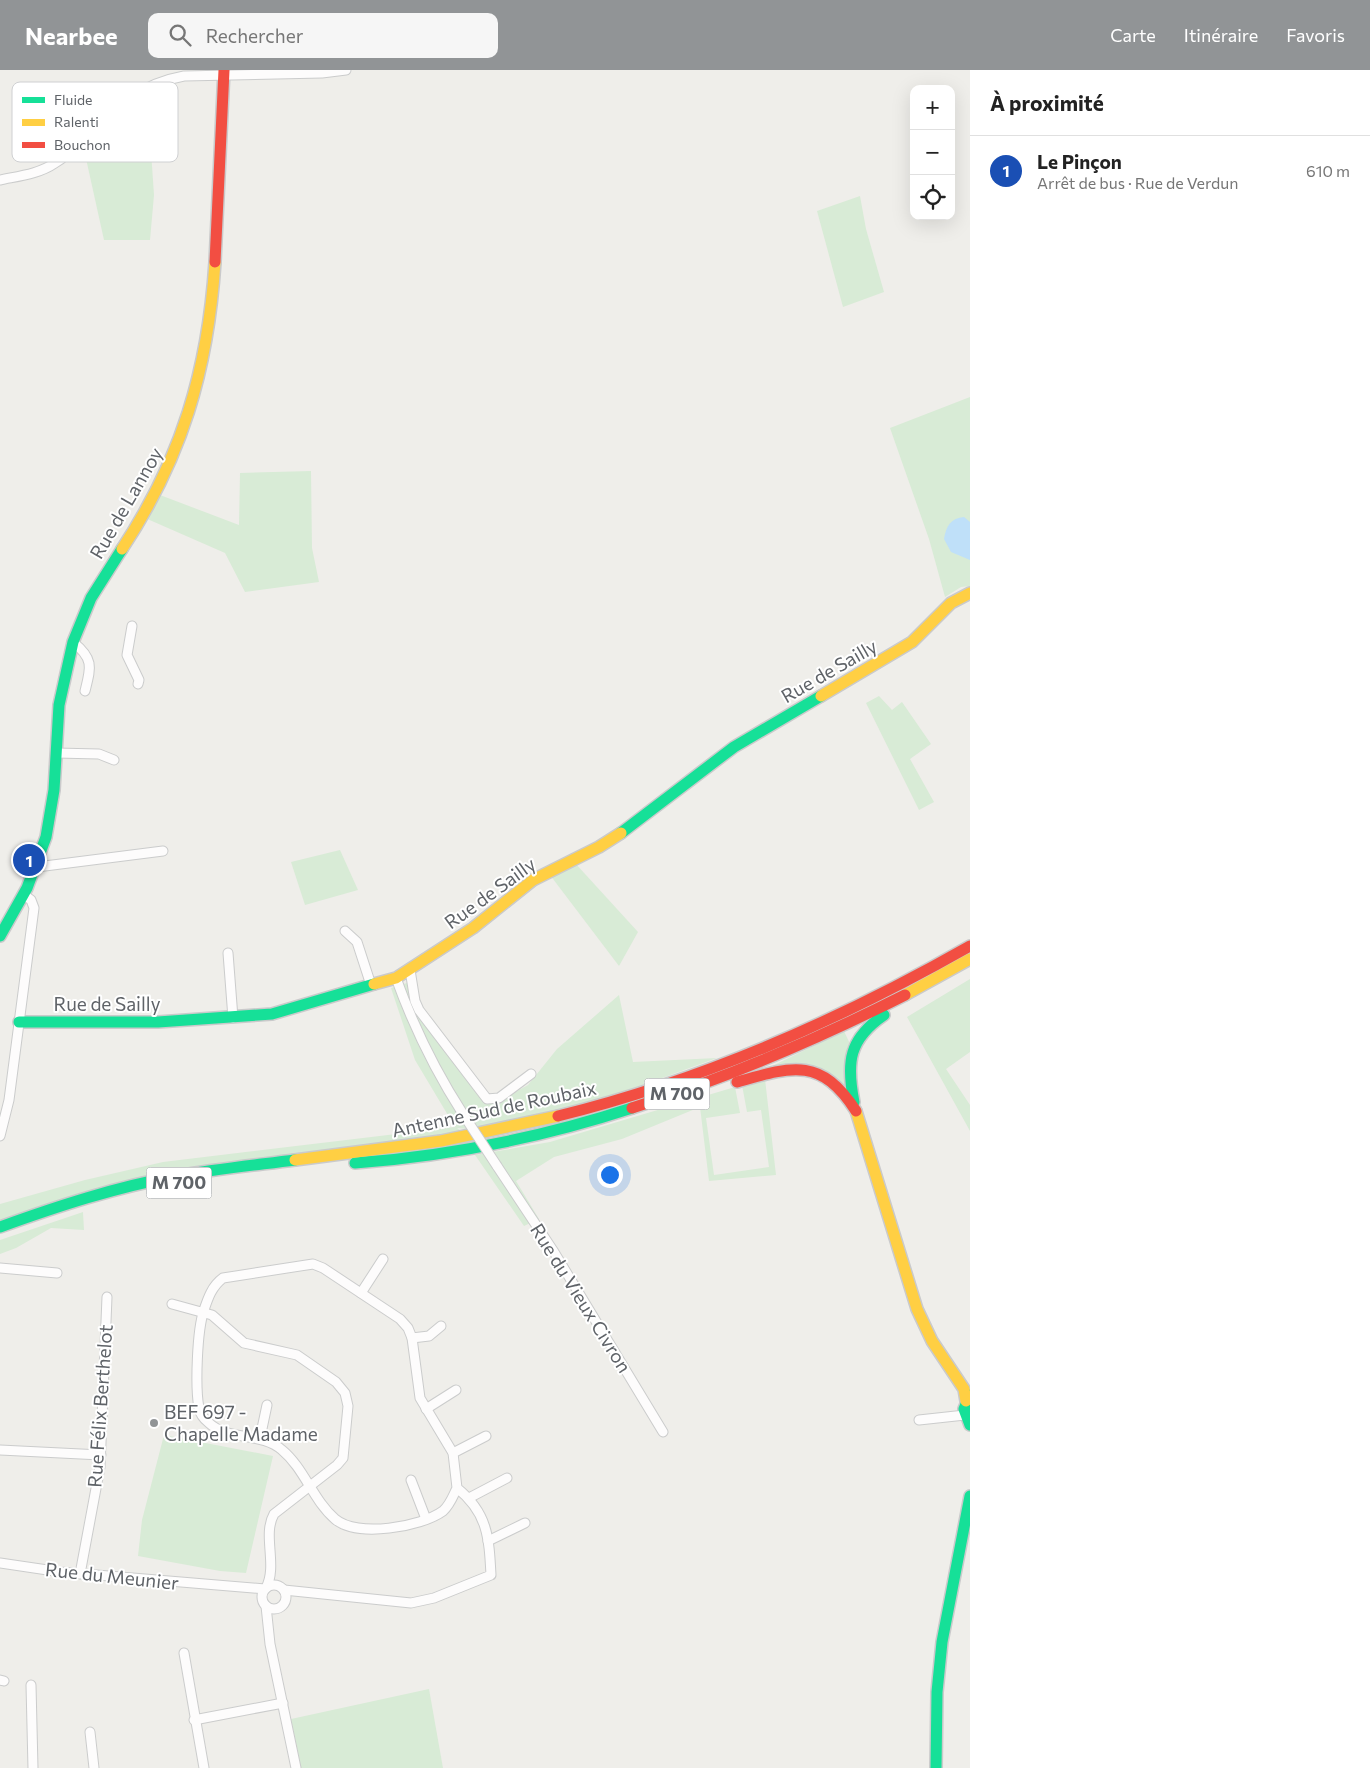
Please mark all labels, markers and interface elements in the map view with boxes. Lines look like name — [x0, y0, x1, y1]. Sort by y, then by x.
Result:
search box — [148, 13, 498, 58]
text: Nearbee — [25, 21, 118, 50]
icon: search — [166, 21, 194, 49]
text: Rechercher — [206, 24, 303, 47]
text: Carte — [1110, 24, 1156, 46]
text: Itinéraire — [1184, 24, 1258, 46]
text: Favoris — [1286, 24, 1345, 46]
legend — [12, 82, 178, 162]
map controls — [910, 85, 955, 220]
button: + — [910, 85, 955, 130]
text: À proximité — [990, 90, 1104, 115]
text: Fluide — [54, 91, 92, 108]
text: Ralenti — [54, 113, 99, 130]
button: − — [910, 130, 955, 175]
text: Bouchon — [54, 136, 111, 153]
text: Le Pinçon — [1037, 150, 1122, 173]
text: 1 — [1002, 161, 1010, 180]
text: 610 m — [1306, 161, 1350, 180]
text: Arrêt de bus · Rue de Verdun — [1037, 173, 1238, 192]
button: locate — [910, 175, 955, 220]
street label: Rue de Lannoy — [84, 443, 167, 563]
street label: Rue de Sailly — [777, 634, 881, 707]
pin: 1 — [13, 841, 45, 879]
street label: Rue de Sailly — [440, 852, 540, 933]
street label: Rue de Sailly — [54, 992, 161, 1015]
street label: Antenne Sud de Roubaix — [390, 1076, 598, 1141]
road number: M 700 — [644, 1079, 710, 1110]
your location — [597, 1162, 623, 1188]
road number: M 700 — [146, 1168, 212, 1198]
street label: Rue du Vieux Civron — [526, 1219, 637, 1377]
street label: Rue Félix Berthelot — [82, 1324, 117, 1488]
place label: BEF 697 - Chapelle Madame — [164, 1400, 318, 1445]
marker: BEF 697 - Chapelle Madame — [148, 1417, 160, 1429]
street label: Rue du Meunier — [44, 1557, 180, 1594]

